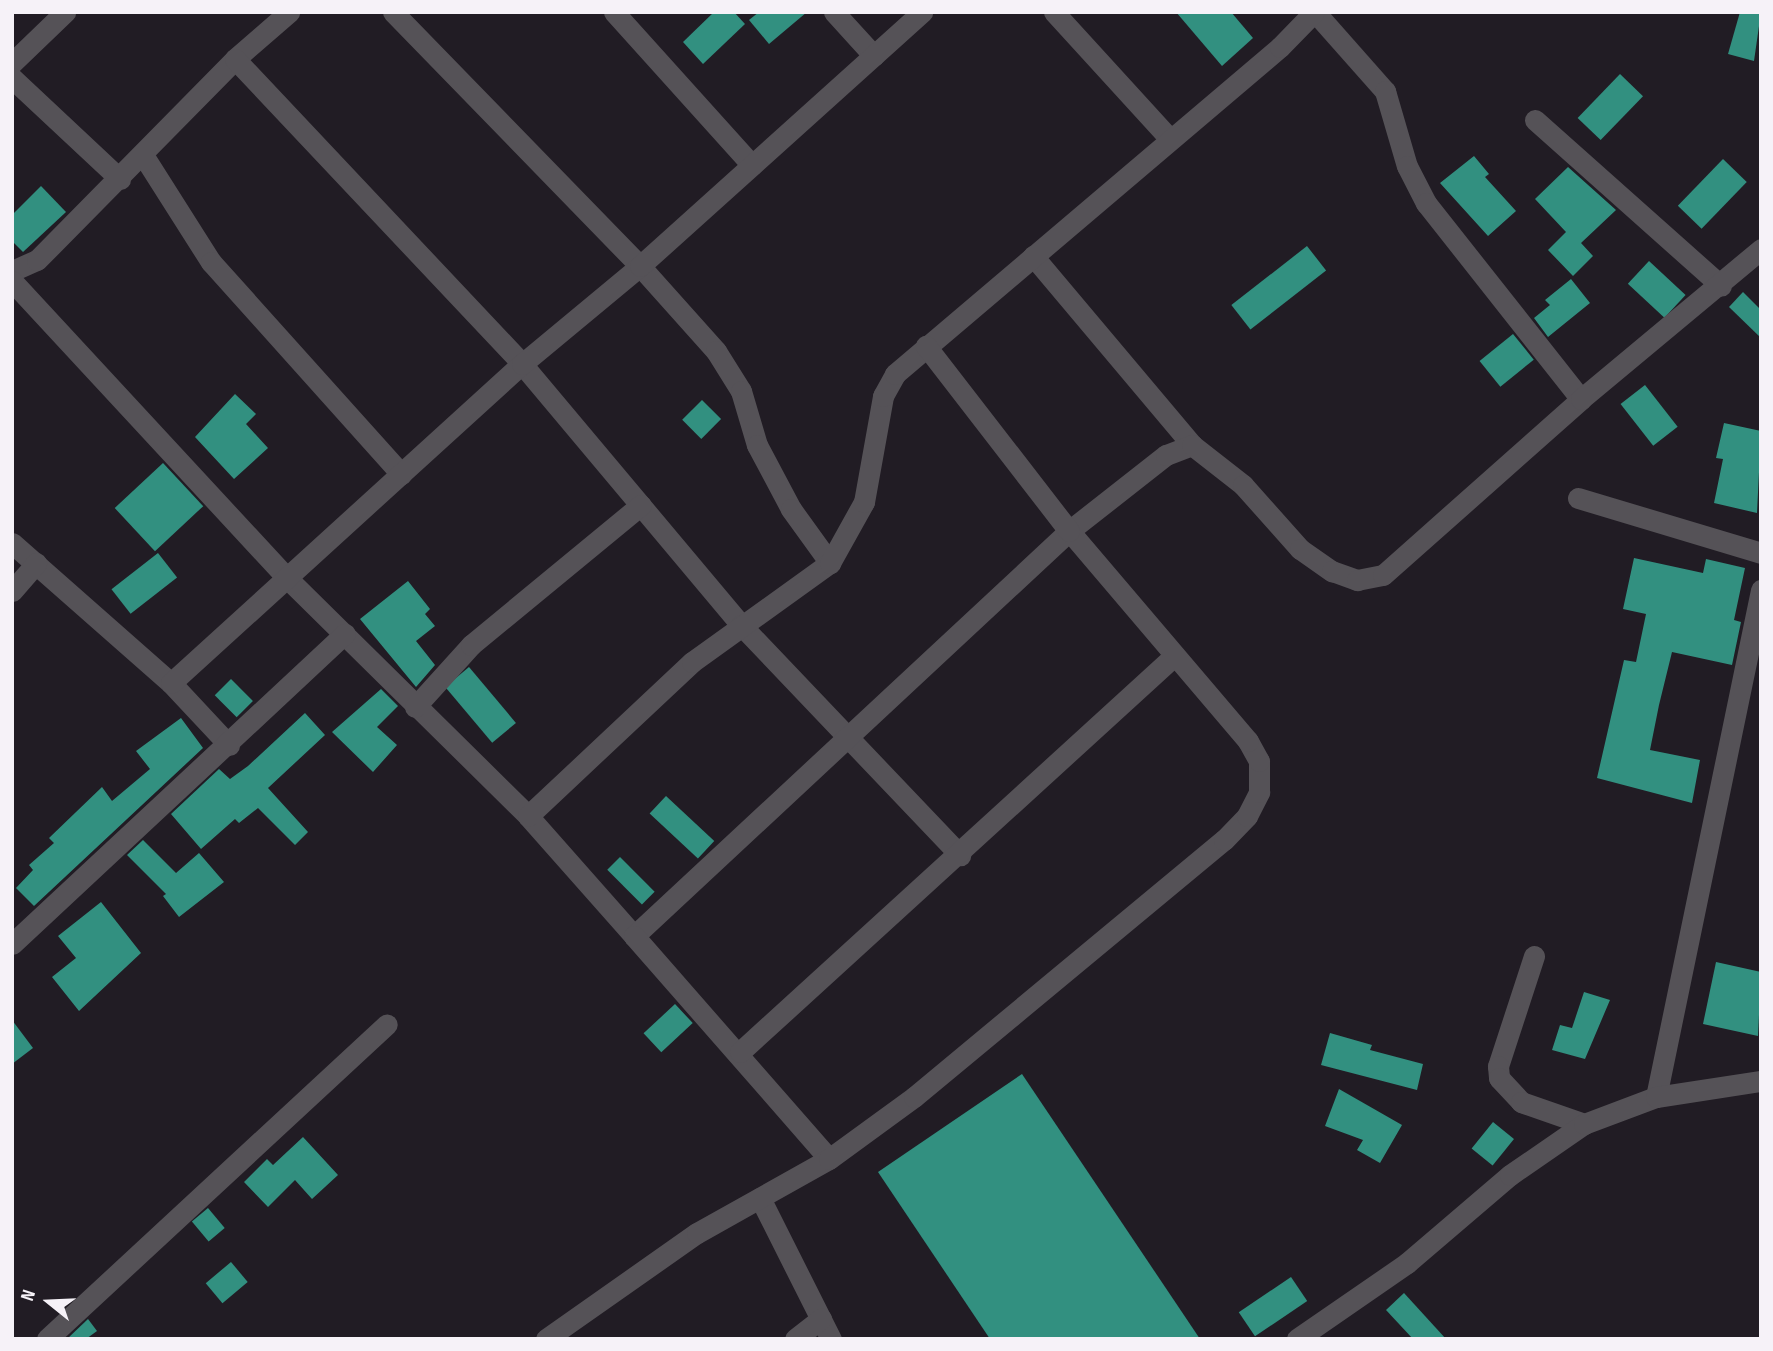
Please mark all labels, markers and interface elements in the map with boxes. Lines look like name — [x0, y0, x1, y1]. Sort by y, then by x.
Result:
north arrow — [14, 1267, 84, 1337]
text: N — [16, 1287, 41, 1304]

